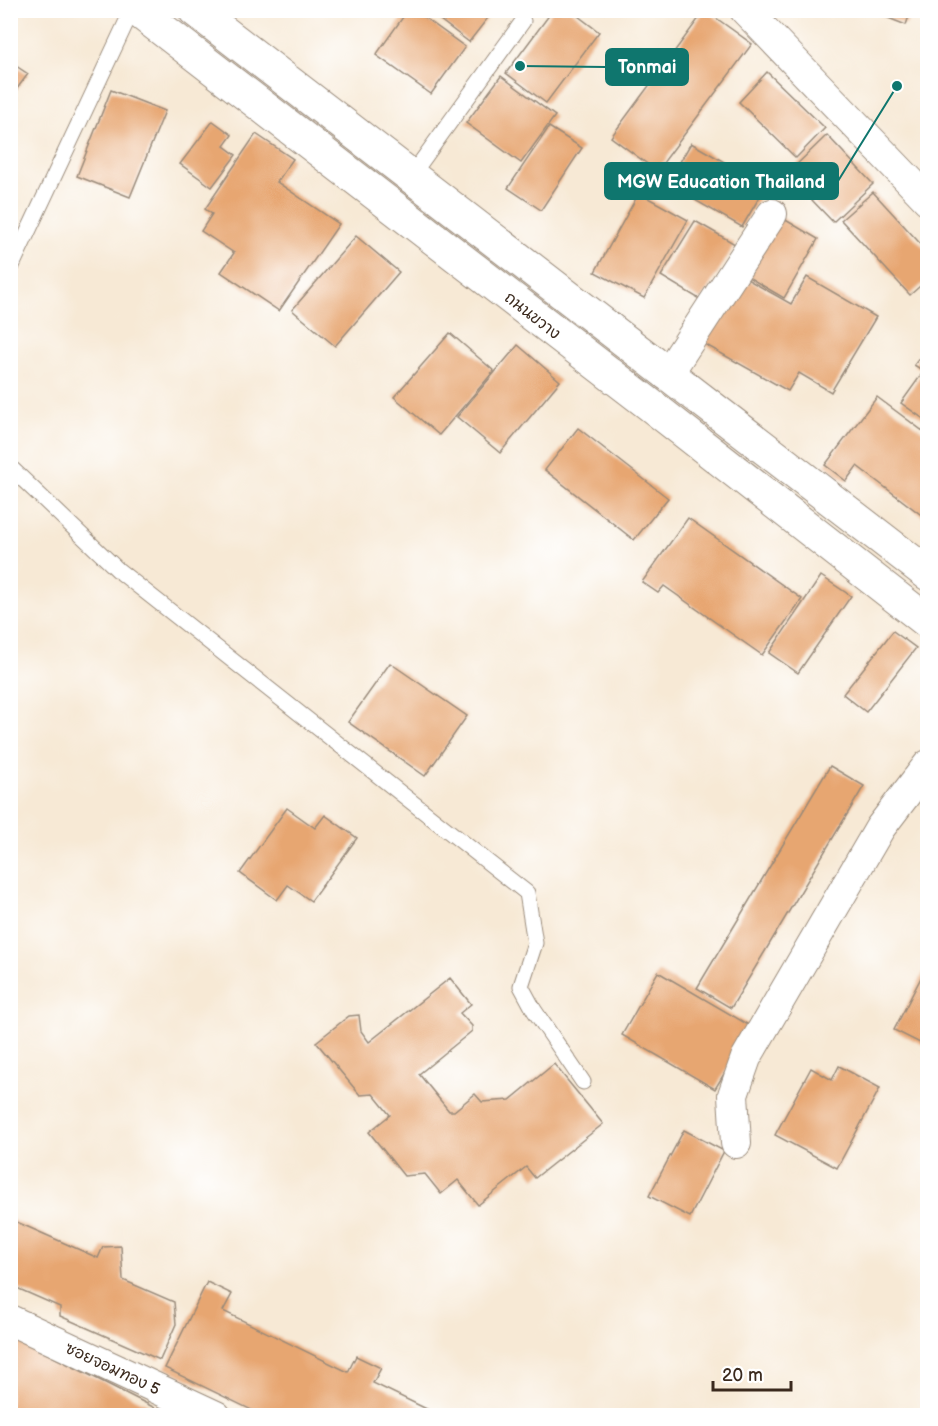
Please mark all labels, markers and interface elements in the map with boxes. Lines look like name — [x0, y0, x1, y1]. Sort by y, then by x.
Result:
callout: Tonmai — [606, 49, 688, 85]
text: Tonmai — [618, 57, 676, 78]
callout: MGW Education Thailand — [605, 163, 838, 199]
text: MGW Education Thailand — [617, 172, 825, 193]
street label: ถนนขวาง — [500, 289, 564, 344]
street label: ซอยจอมทอง 5 — [62, 1339, 163, 1400]
scale bar — [713, 1354, 791, 1392]
text: 20 m — [722, 1365, 763, 1386]

